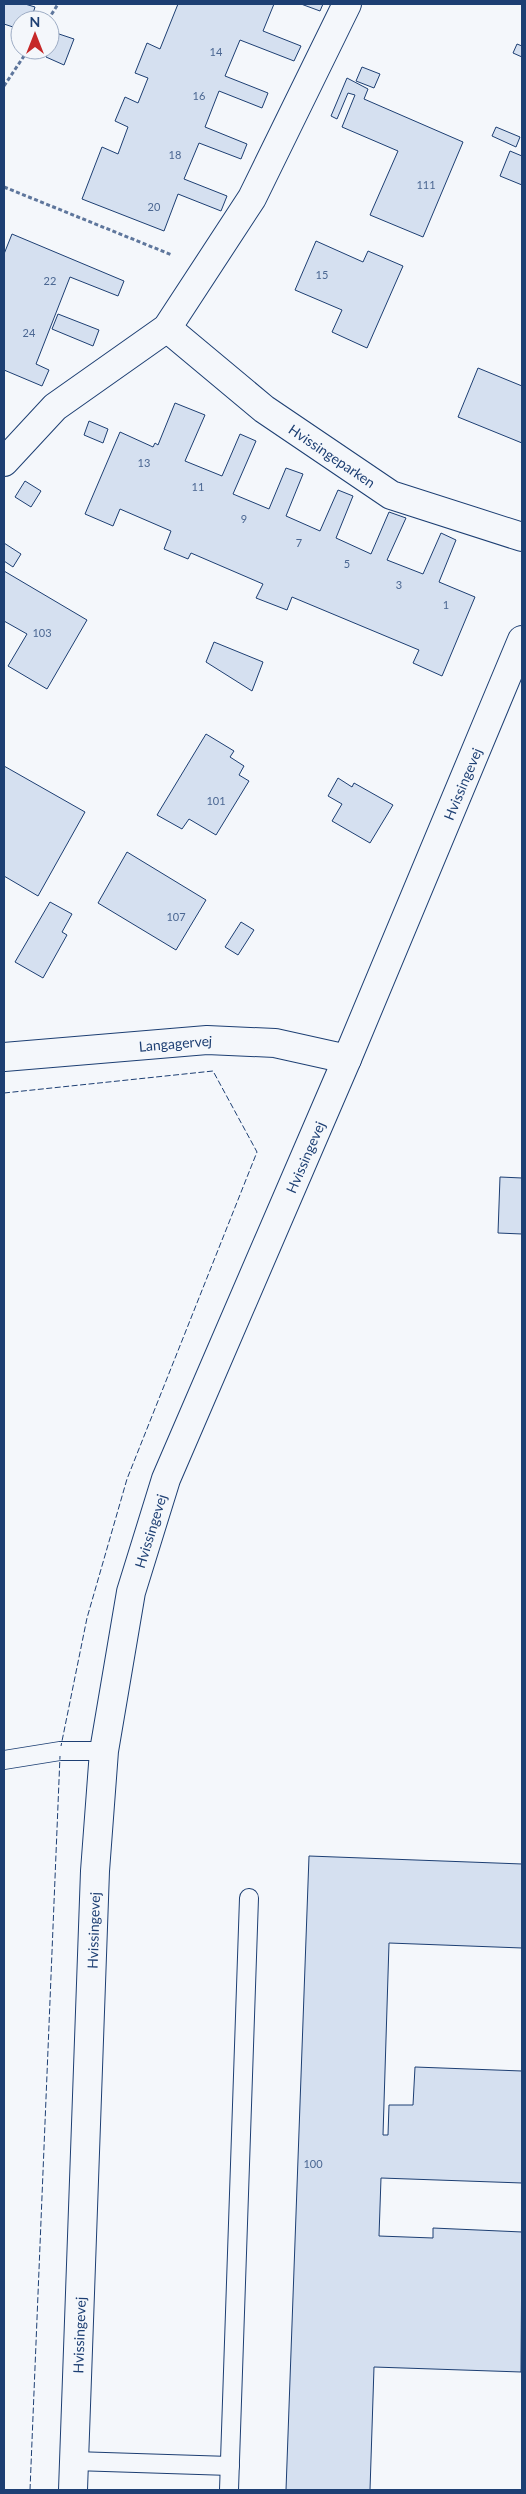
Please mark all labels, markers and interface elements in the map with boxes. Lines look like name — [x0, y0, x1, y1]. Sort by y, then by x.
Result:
north arrow — [10, 10, 60, 60]
text: N — [30, 13, 40, 30]
house number: 14 — [210, 45, 223, 58]
house number: 16 — [193, 89, 205, 102]
house number: 18 — [169, 148, 181, 161]
house number: 111 — [416, 178, 436, 191]
house number: 20 — [148, 200, 161, 213]
house number: 15 — [316, 268, 328, 281]
house number: 22 — [44, 274, 56, 287]
house number: 24 — [23, 326, 36, 339]
street label: Hvissingeparken — [286, 420, 379, 491]
house number: 13 — [138, 456, 150, 469]
house number: 11 — [192, 480, 204, 493]
house number: 9 — [241, 512, 247, 525]
house number: 7 — [296, 536, 302, 549]
house number: 5 — [344, 557, 350, 570]
house number: 3 — [396, 578, 402, 591]
house number: 1 — [443, 598, 449, 611]
house number: 103 — [32, 626, 52, 639]
street label: Hvissingevej — [439, 745, 485, 822]
house number: 101 — [206, 794, 226, 807]
house number: 107 — [166, 910, 186, 923]
street label: Langagervej — [138, 1031, 213, 1054]
street label: Hvissingevej — [282, 1118, 328, 1196]
street label: Hvissingevej — [130, 1492, 169, 1570]
street label: Hvissingevej — [83, 1892, 103, 1969]
house number: 100 — [303, 2157, 323, 2170]
street label: Hvissingevej — [69, 2296, 88, 2374]

